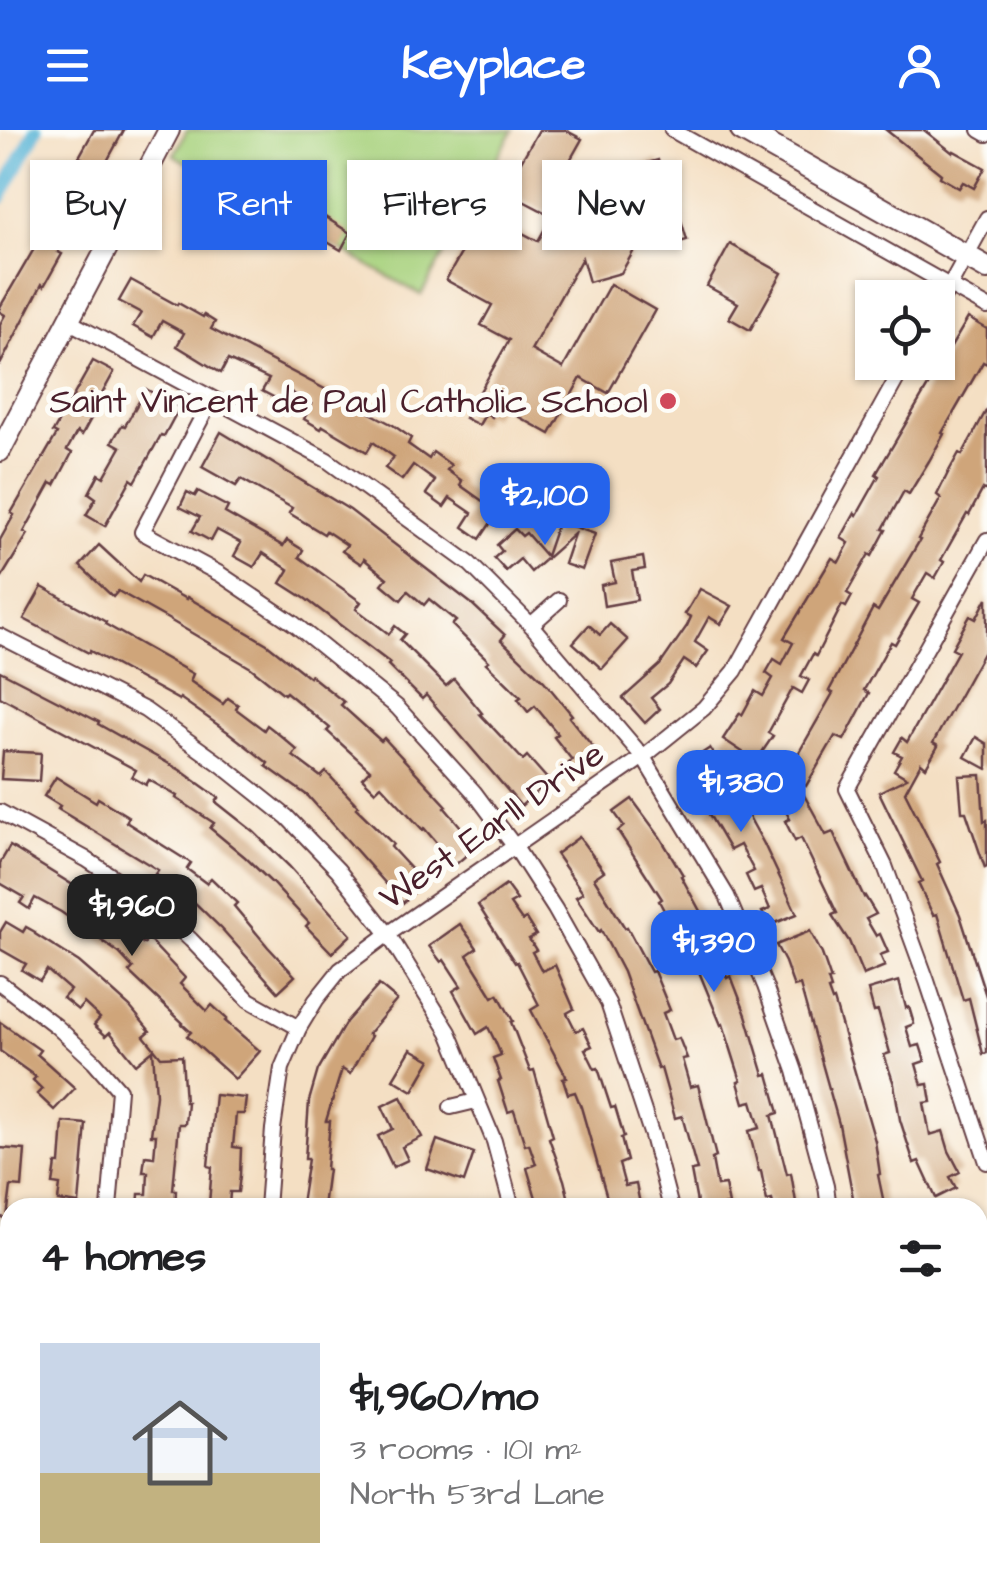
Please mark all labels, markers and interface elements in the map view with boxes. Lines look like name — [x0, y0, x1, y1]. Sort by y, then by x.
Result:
text: Keyplace — [401, 34, 586, 96]
icon: menu — [40, 38, 95, 93]
icon: person — [892, 38, 947, 93]
chip: Buy — [30, 160, 162, 250]
chip: Rent — [182, 160, 327, 250]
chip: Filters — [347, 160, 522, 250]
chip: New — [542, 160, 682, 250]
map controls — [855, 280, 955, 380]
button: locate — [855, 280, 955, 380]
place label: Saint Vincent de Paul Catholic School — [49, 377, 648, 426]
marker: Saint Vincent de Paul Catholic School — [657, 390, 679, 412]
pin: $2,100 — [464, 463, 626, 548]
text: $2,100 — [502, 473, 588, 518]
street label: West Earll Drive — [369, 730, 615, 922]
pin: $1,380 — [660, 750, 822, 835]
text: $1,380 — [699, 760, 783, 805]
pin: $1,960 — [51, 874, 213, 959]
text: $1,960 — [89, 884, 175, 929]
pin: $1,390 — [633, 910, 795, 995]
text: $1,390 — [673, 920, 755, 965]
text: 4 homes — [40, 1229, 206, 1287]
icon: filters — [893, 1231, 948, 1286]
text: $1,960/mo — [350, 1369, 538, 1427]
icon: home — [120, 1383, 240, 1503]
text: 3 rooms · 101 m² — [350, 1427, 582, 1472]
text: North 53rd Lane — [350, 1472, 605, 1517]

